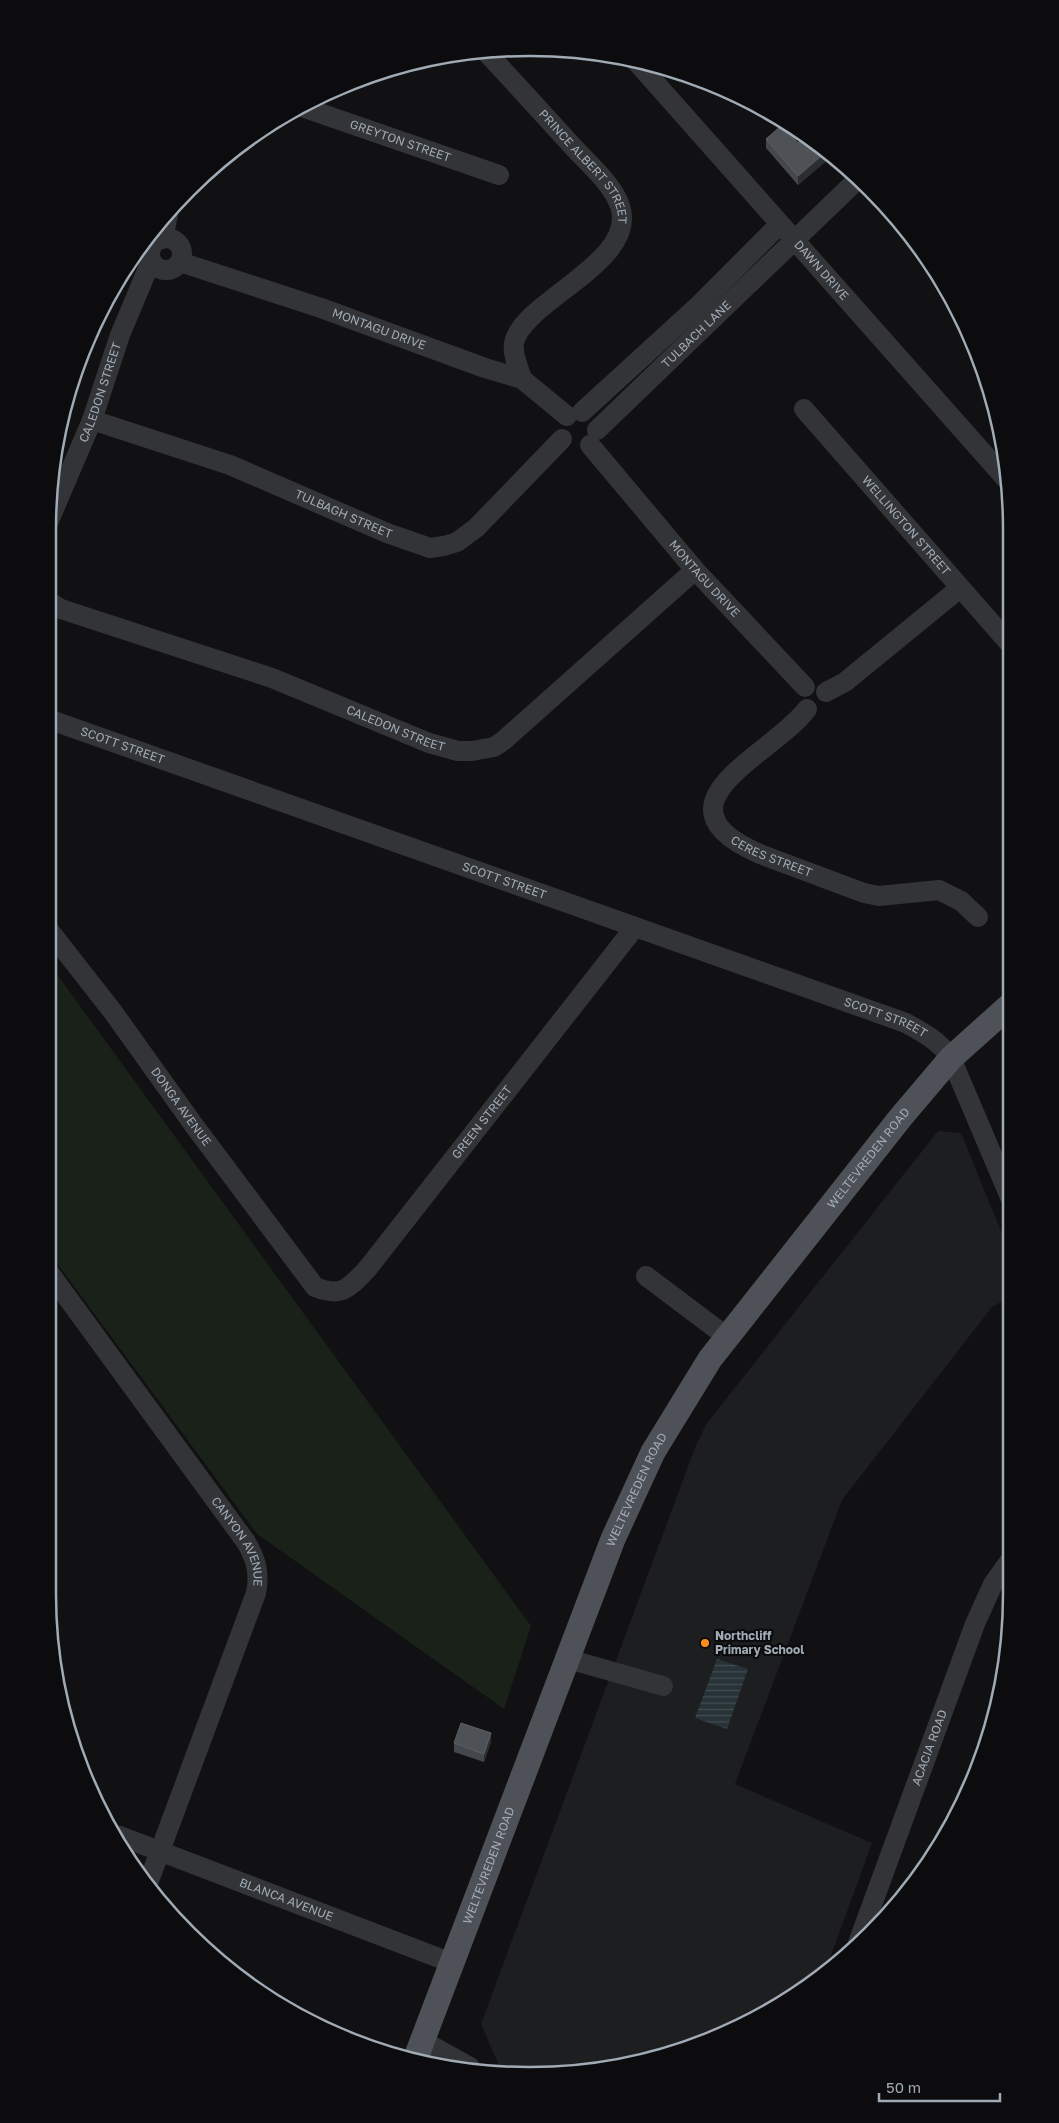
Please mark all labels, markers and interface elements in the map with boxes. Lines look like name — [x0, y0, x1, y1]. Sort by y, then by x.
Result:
street label: PRINCE ALBERT STREET — [536, 106, 630, 225]
street label: GREYTON STREET — [348, 116, 453, 165]
street label: DAWN DRIVE — [791, 237, 852, 303]
street label: TULBACH LANE — [658, 297, 734, 371]
street label: MONTAGU DRIVE — [330, 305, 428, 353]
street label: CALEDON STREET — [75, 340, 124, 444]
street label: WELLINGTON STREET — [859, 472, 954, 579]
street label: TULBAGH STREET — [293, 486, 395, 541]
street label: MONTAGU DRIVE — [666, 537, 743, 620]
street label: CALEDON STREET — [344, 702, 447, 754]
street label: SCOTT STREET — [79, 723, 167, 767]
street label: CERES STREET — [728, 832, 815, 880]
street label: SCOTT STREET — [460, 858, 549, 902]
street label: SCOTT STREET — [842, 994, 931, 1041]
street label: DONGA AVENUE — [148, 1064, 215, 1149]
street label: GREEN STREET — [448, 1082, 515, 1162]
street label: WELTEVREDEN ROAD — [824, 1104, 913, 1211]
street label: WELTEVREDEN ROAD — [603, 1430, 670, 1549]
street label: CANYON AVENUE — [208, 1494, 266, 1587]
place label: Northcliff Primary School — [715, 1628, 804, 1657]
marker: Northcliff Primary School — [699, 1637, 711, 1649]
street label: ACACIA ROAD — [908, 1707, 950, 1788]
street label: WELTEVREDEN ROAD — [459, 1805, 518, 1926]
street label: BLANCA AVENUE — [238, 1874, 335, 1924]
scale bar — [879, 2070, 1000, 2102]
text: 50 m — [886, 2078, 921, 2096]

